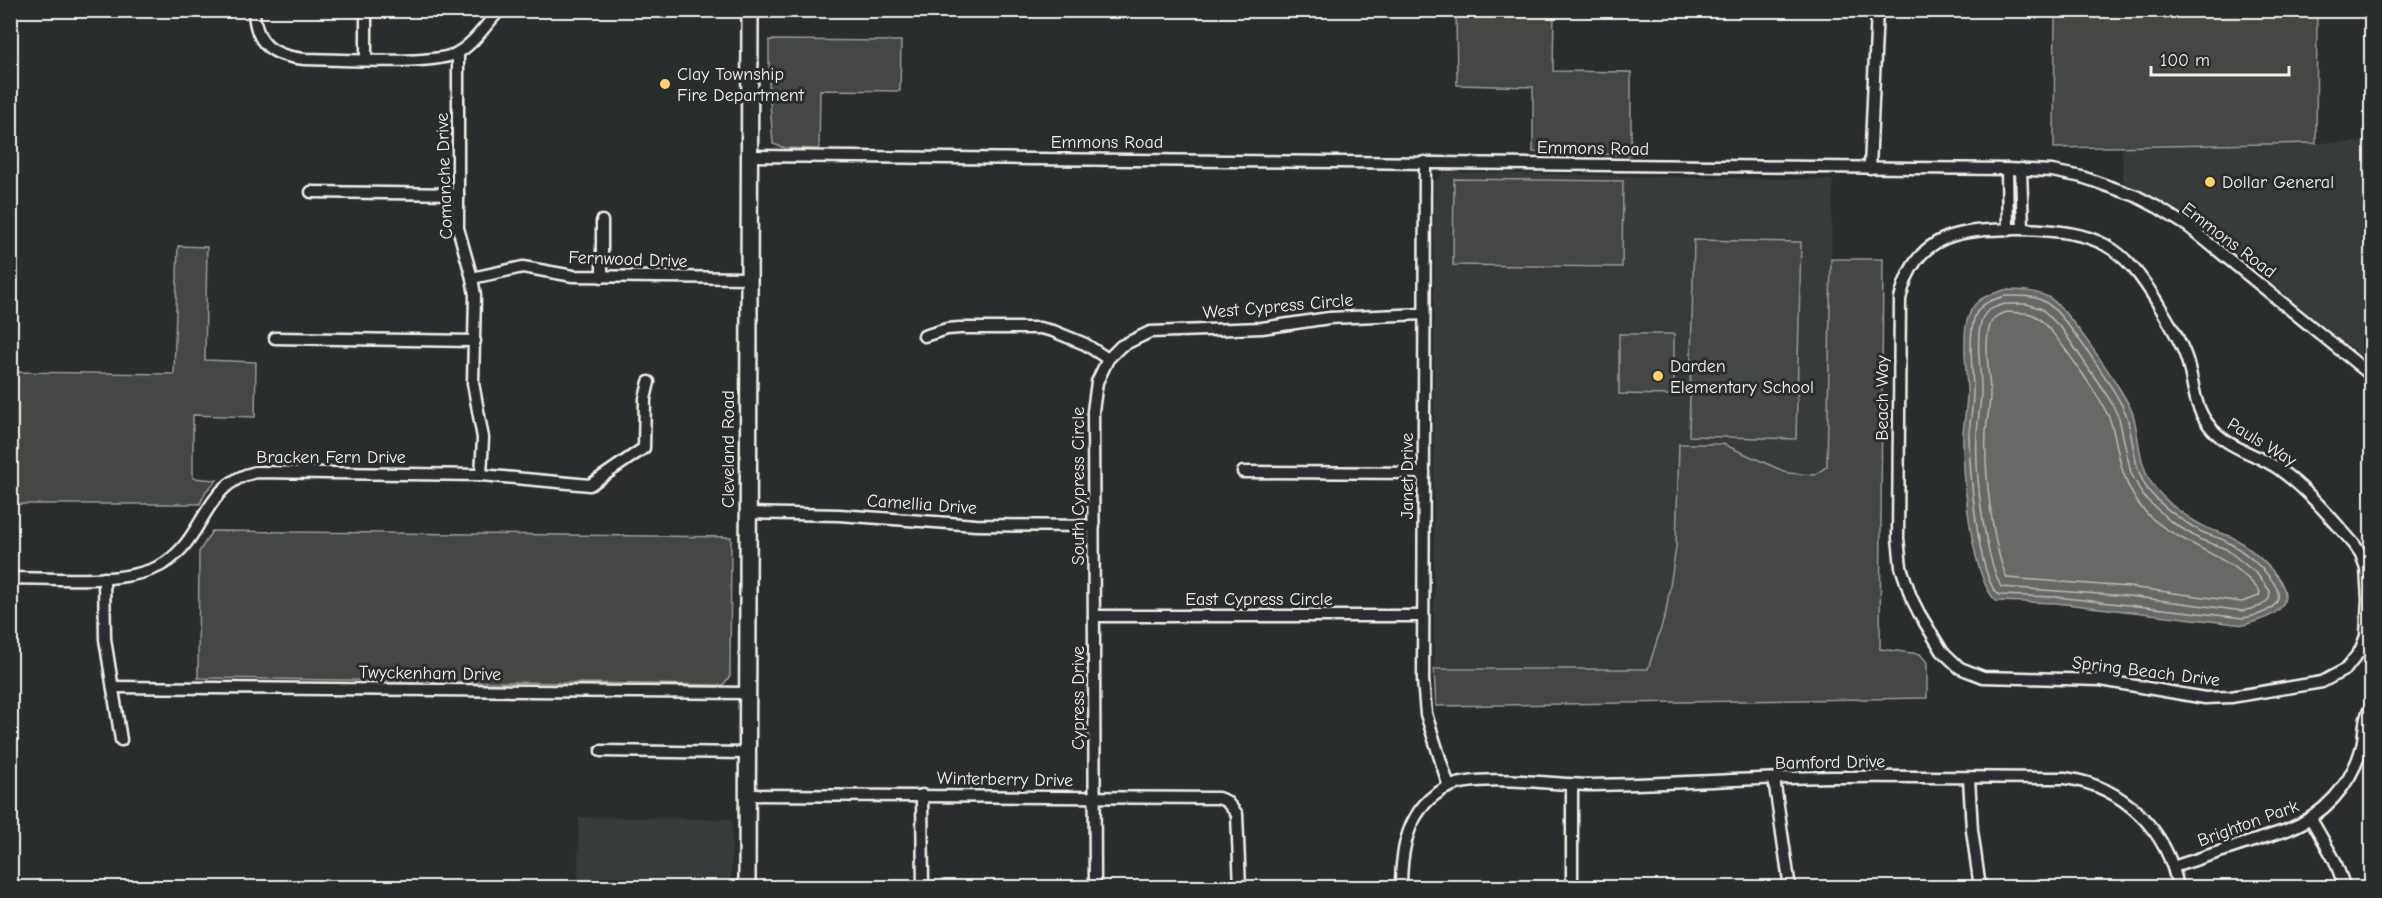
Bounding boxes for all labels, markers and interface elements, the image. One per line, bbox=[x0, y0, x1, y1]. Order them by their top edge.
scale bar bbox=[2151, 39, 2289, 77]
text: 100 m bbox=[2160, 50, 2210, 71]
place label: Clay Township Fire Department bbox=[677, 64, 805, 106]
marker: Clay Township Fire Department bbox=[658, 77, 672, 91]
street label: Comanche Drive bbox=[432, 112, 457, 240]
street label: Emmons Road bbox=[1051, 132, 1163, 153]
street label: Emmons Road bbox=[1537, 137, 1649, 160]
place label: Dollar General bbox=[2222, 172, 2334, 193]
marker: Dollar General bbox=[2203, 175, 2217, 189]
street label: Emmons Road bbox=[2177, 198, 2280, 283]
street label: Fernwood Drive bbox=[568, 247, 688, 272]
street label: West Cypress Circle bbox=[1202, 289, 1354, 324]
street label: Beach Way bbox=[1872, 354, 1893, 441]
place label: Darden Elementary School bbox=[1670, 356, 1814, 398]
marker: Darden Elementary School bbox=[1651, 369, 1665, 383]
street label: Cleveland Road bbox=[718, 390, 739, 508]
street label: South Cypress Circle bbox=[1068, 407, 1089, 565]
street label: Pauls Way bbox=[2223, 414, 2301, 472]
street label: Janet Drive bbox=[1397, 433, 1418, 519]
street label: Bracken Fern Drive bbox=[256, 447, 406, 468]
street label: Camellia Drive bbox=[866, 490, 978, 519]
street label: East Cypress Circle bbox=[1185, 589, 1333, 610]
street label: Cypress Drive bbox=[1068, 646, 1089, 750]
street label: Spring Beach Drive bbox=[2071, 652, 2221, 691]
street label: Twyckenham Drive bbox=[359, 662, 501, 685]
street label: Bamford Drive bbox=[1775, 751, 1885, 774]
street label: Winterberry Drive bbox=[937, 768, 1073, 791]
street label: Brighton Park bbox=[2195, 795, 2302, 851]

